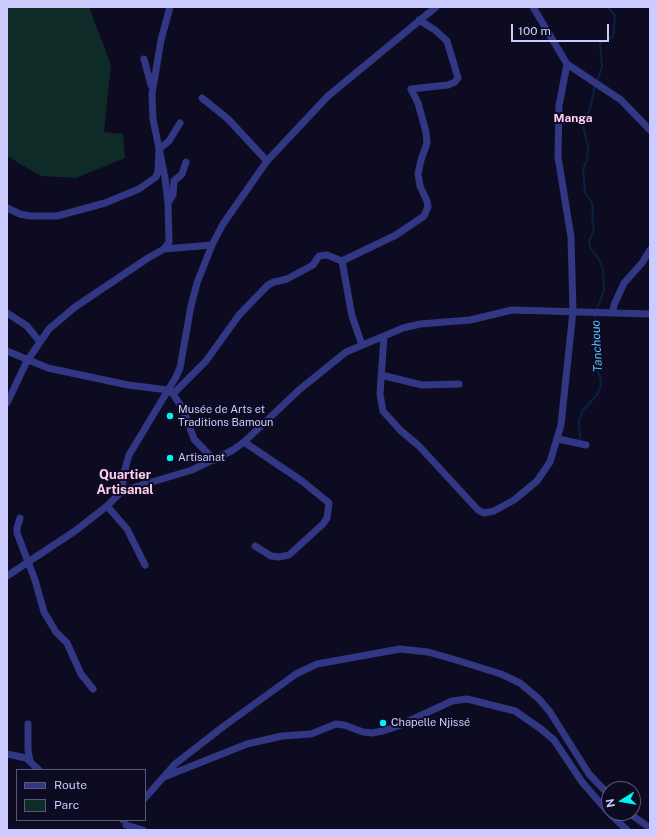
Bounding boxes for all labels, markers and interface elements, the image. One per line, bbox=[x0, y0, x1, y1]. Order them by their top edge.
scale bar bbox=[513, 16, 611, 42]
text: 100 m bbox=[518, 24, 551, 38]
district label: Manga bbox=[553, 111, 593, 125]
water label: Tanchouo bbox=[588, 320, 606, 372]
place label: Musée de Arts et Traditions Bamoun bbox=[178, 403, 273, 429]
marker: Musée de Arts et Traditions Bamoun bbox=[165, 411, 175, 421]
place label: Artisanat bbox=[178, 451, 225, 465]
marker: Artisanat bbox=[165, 453, 175, 463]
district label: Quartier Artisanal bbox=[96, 467, 154, 498]
place label: Chapelle Njissé bbox=[391, 716, 470, 730]
marker: Chapelle Njissé bbox=[378, 718, 388, 728]
legend bbox=[16, 769, 146, 821]
text: Route bbox=[54, 778, 87, 792]
north arrow bbox=[601, 781, 641, 821]
text: Parc bbox=[54, 798, 79, 812]
text: N bbox=[603, 798, 617, 808]

